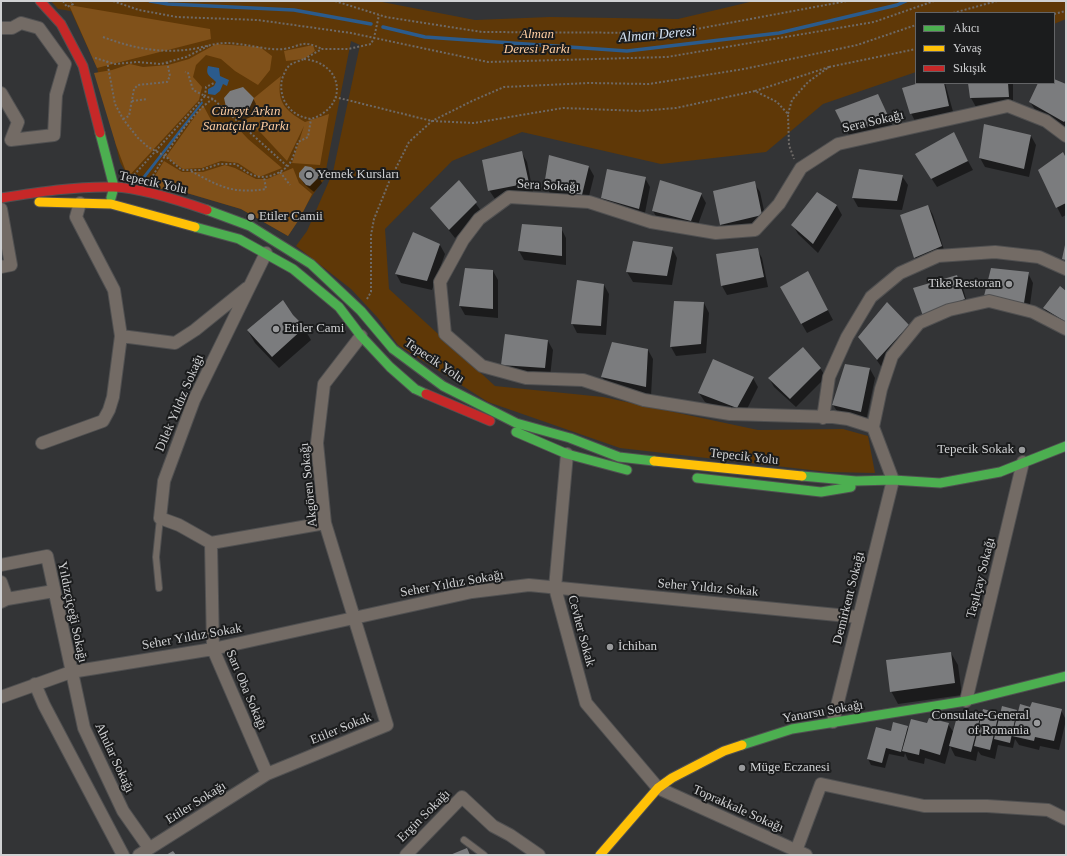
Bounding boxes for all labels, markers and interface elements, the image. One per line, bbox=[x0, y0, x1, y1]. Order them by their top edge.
legend bbox=[915, 12, 1055, 84]
text: Akıcı bbox=[953, 21, 980, 35]
water label: Alman Deresi bbox=[617, 23, 697, 47]
park label: Alman Deresi Parkı bbox=[504, 27, 570, 58]
text: Yavaş bbox=[953, 41, 982, 55]
text: Sıkışık bbox=[953, 61, 986, 75]
park label: Cüneyt Arkın Sanatçılar Parkı bbox=[204, 104, 288, 135]
street label: Sera Sokağı bbox=[840, 107, 906, 137]
place label: Yemek Kursları bbox=[317, 167, 398, 183]
street label: Tepecik Yolu bbox=[119, 168, 187, 198]
marker: Yemek Kursları bbox=[304, 170, 314, 180]
street label: Sera Sokağı bbox=[516, 177, 580, 195]
place label: Etiler Camii bbox=[259, 209, 321, 225]
marker: Etiler Camii bbox=[246, 212, 256, 222]
place label: Tike Restoran bbox=[926, 276, 1001, 292]
marker: Tike Restoran bbox=[1004, 279, 1014, 289]
place label: Etiler Cami bbox=[284, 321, 343, 337]
marker: Etiler Cami bbox=[271, 324, 281, 334]
street label: Tepecik Yolu bbox=[402, 336, 466, 386]
street label: Dilek Yıldız Sokağı bbox=[154, 355, 206, 451]
street label: Akgören Sokağı bbox=[297, 442, 321, 528]
place label: Tepecik Sokak bbox=[937, 442, 1014, 458]
marker: Tepecik Sokak bbox=[1017, 445, 1027, 455]
street label: Tepecik Yolu bbox=[710, 446, 778, 468]
street label: Taşılçay Sokağı bbox=[963, 536, 999, 620]
street label: Demirkent Sokağı bbox=[830, 549, 868, 647]
street label: Yıldızçiçeği Sokağı bbox=[54, 563, 90, 661]
street label: Seher Yıldız Sokağı bbox=[401, 568, 503, 600]
street label: Seher Yıldız Sokak bbox=[658, 576, 758, 600]
street label: Cevher Sokak bbox=[564, 593, 598, 669]
street label: Seher Yıldız Sokak bbox=[142, 621, 242, 653]
place label: İchiban bbox=[618, 639, 657, 655]
marker: İchiban bbox=[605, 642, 615, 652]
street label: Sarı Oba Sokağı bbox=[222, 648, 270, 732]
street label: Yanarsu Sokağı bbox=[781, 697, 865, 727]
place label: Consulate-General of Romania bbox=[927, 708, 1029, 739]
street label: Etiler Sokak bbox=[308, 710, 374, 748]
marker: Consulate-General of Romania bbox=[1032, 718, 1042, 728]
street label: Ahular Sokağı bbox=[91, 721, 137, 795]
place label: Müge Eczanesi bbox=[750, 760, 832, 776]
marker: Müge Eczanesi bbox=[737, 763, 747, 773]
street label: Etiler Sokağı bbox=[163, 778, 229, 828]
street label: Toprakkale Sokağı bbox=[690, 782, 786, 836]
street label: Ergin Sokağı bbox=[395, 787, 453, 845]

